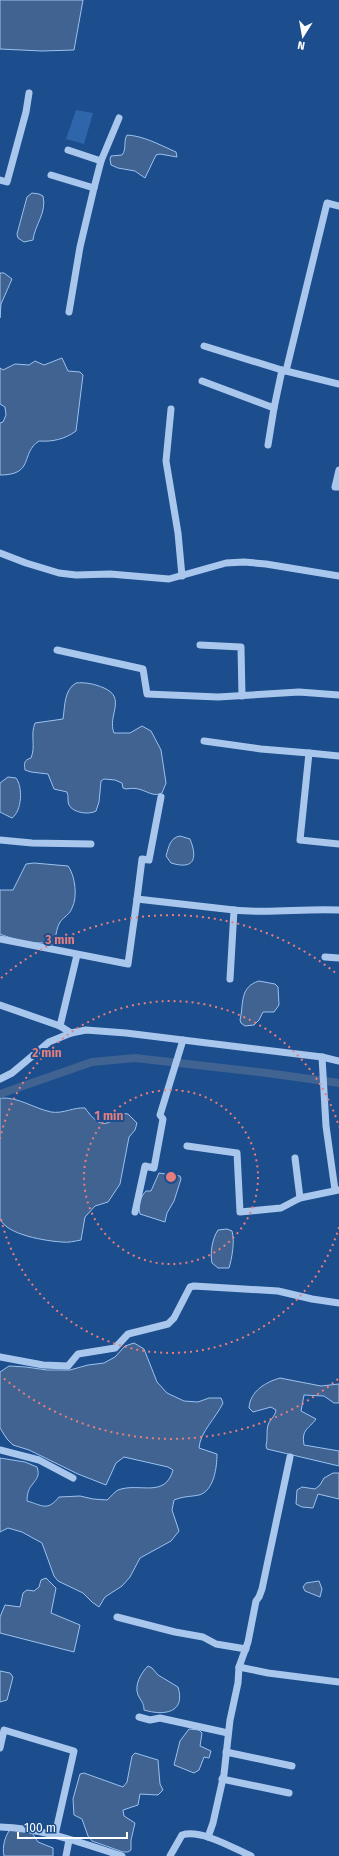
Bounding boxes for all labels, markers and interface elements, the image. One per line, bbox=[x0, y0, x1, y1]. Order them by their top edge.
north arrow bbox=[283, 16, 323, 56]
text: N bbox=[296, 38, 306, 52]
text: 3 min bbox=[44, 933, 75, 947]
text: 2 min bbox=[32, 1046, 62, 1060]
text: 1 min bbox=[95, 1109, 123, 1123]
centre of rings bbox=[164, 1170, 178, 1184]
scale bar bbox=[18, 1814, 127, 1840]
text: 100 m bbox=[24, 1821, 56, 1835]

